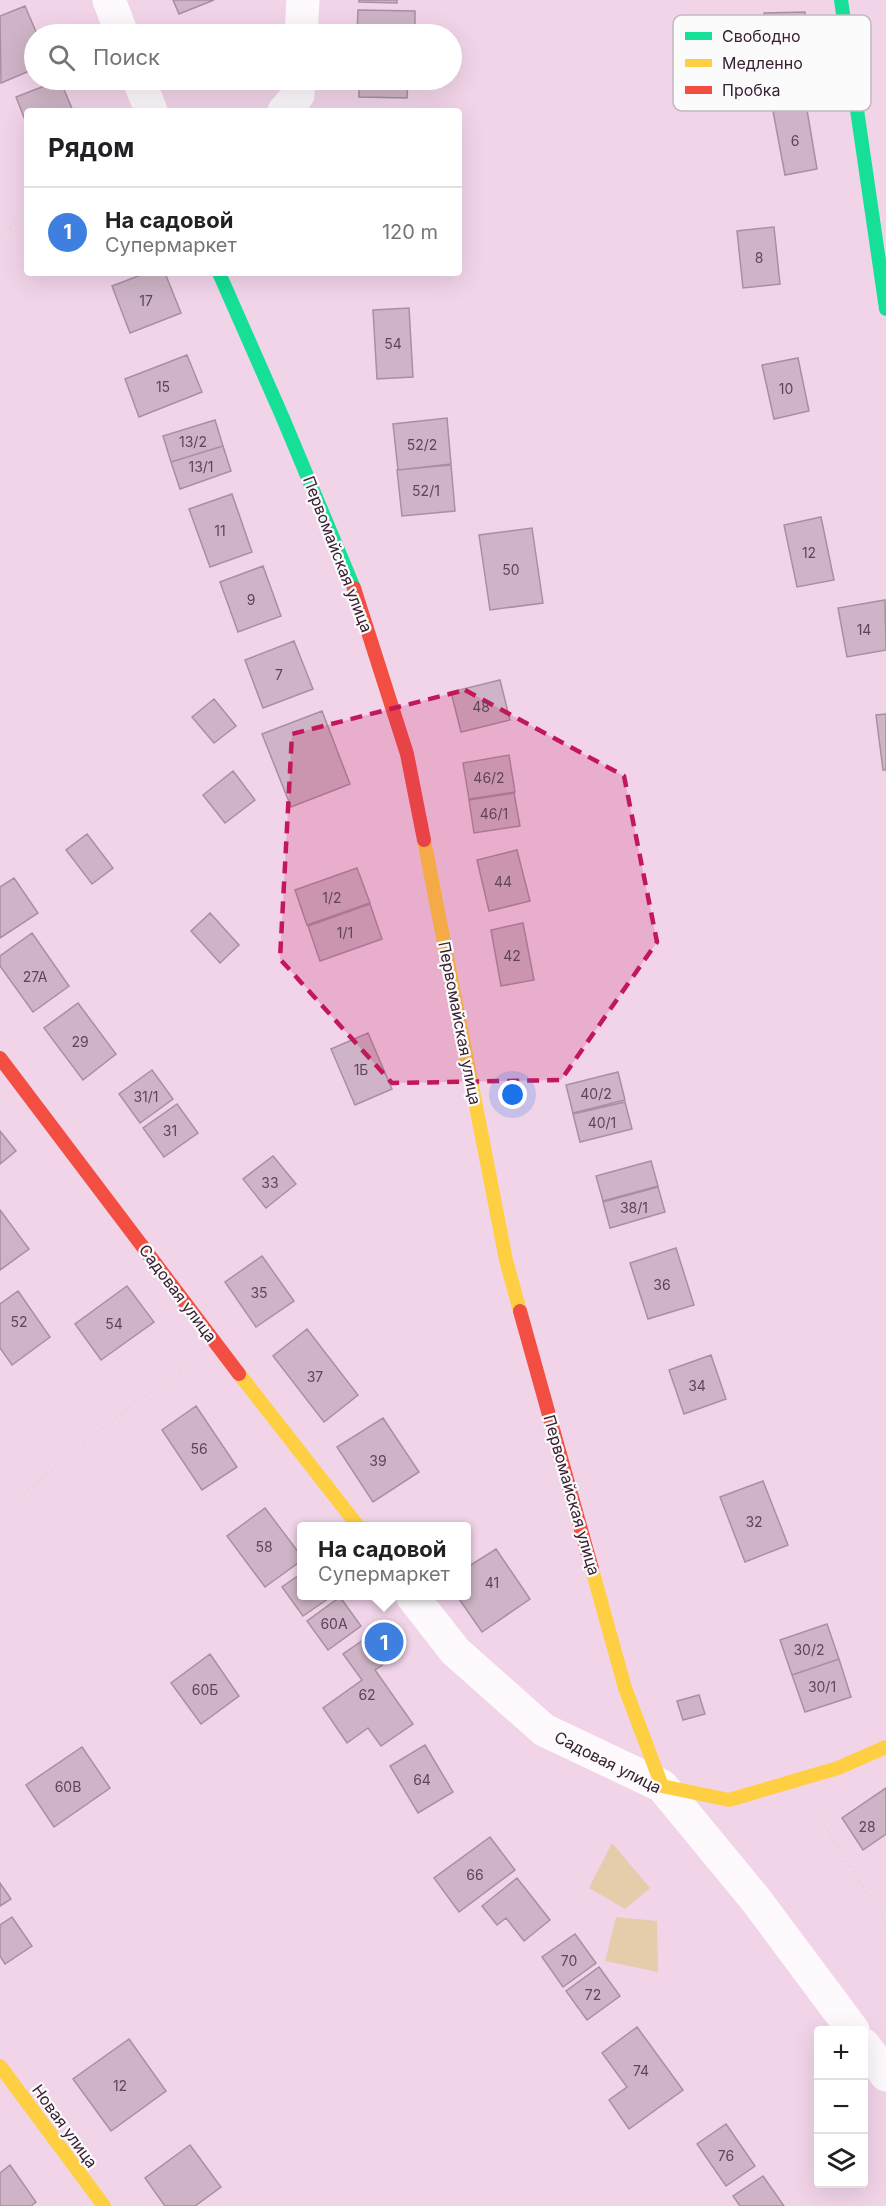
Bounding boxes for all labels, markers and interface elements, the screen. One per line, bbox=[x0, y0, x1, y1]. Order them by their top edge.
legend bbox=[673, 15, 871, 111]
search box bbox=[24, 24, 462, 90]
text: Свободно bbox=[722, 26, 801, 46]
icon: search bbox=[45, 41, 78, 74]
text: Поиск bbox=[93, 44, 160, 70]
text: Медленно bbox=[722, 53, 803, 73]
text: Пробка bbox=[722, 80, 780, 100]
text: Рядом bbox=[48, 132, 134, 163]
house number: 6 bbox=[791, 132, 799, 149]
text: На садовой bbox=[105, 207, 233, 233]
text: 1 bbox=[63, 220, 72, 244]
text: 120 m bbox=[382, 220, 438, 244]
text: Супермаркет bbox=[105, 233, 237, 257]
house number: 8 bbox=[755, 249, 763, 266]
house number: 17 bbox=[139, 292, 153, 309]
house number: 54 bbox=[384, 335, 402, 352]
house number: 15 bbox=[156, 378, 170, 395]
house number: 10 bbox=[779, 380, 793, 397]
house number: 13/2 bbox=[179, 433, 207, 450]
house number: 52/2 bbox=[407, 436, 437, 453]
house number: 13/1 bbox=[188, 458, 214, 475]
street label: Первомайская улица bbox=[299, 473, 377, 635]
house number: 52/1 bbox=[412, 482, 440, 499]
house number: 11 bbox=[214, 522, 226, 539]
house number: 12 bbox=[802, 544, 816, 561]
house number: 50 bbox=[502, 561, 520, 578]
house number: 9 bbox=[247, 591, 255, 608]
house number: 14 bbox=[857, 621, 871, 638]
house number: 7 bbox=[275, 666, 283, 683]
house number: 48 bbox=[472, 698, 490, 715]
house number: 46/2 bbox=[473, 769, 505, 786]
house number: 46/1 bbox=[480, 805, 508, 822]
house number: 44 bbox=[494, 873, 512, 890]
house number: 1/2 bbox=[322, 889, 342, 906]
house number: 1/1 bbox=[337, 924, 353, 941]
street label: Первомайская улица bbox=[434, 940, 486, 1106]
house number: 42 bbox=[503, 947, 521, 964]
house number: 27А bbox=[23, 968, 48, 985]
house number: 29 bbox=[71, 1033, 89, 1050]
house number: 1Б bbox=[354, 1061, 368, 1078]
your location bbox=[498, 1080, 527, 1109]
house number: 40/2 bbox=[580, 1085, 612, 1102]
house number: 31/1 bbox=[133, 1088, 159, 1105]
house number: 40/1 bbox=[588, 1114, 616, 1131]
house number: 31 bbox=[163, 1122, 177, 1139]
house number: 33 bbox=[261, 1174, 279, 1191]
house number: 38/1 bbox=[620, 1199, 648, 1216]
street label: Садовая улица bbox=[135, 1240, 221, 1346]
house number: 36 bbox=[653, 1276, 671, 1293]
house number: 35 bbox=[250, 1284, 268, 1301]
house number: 52 bbox=[10, 1313, 28, 1330]
house number: 54 bbox=[105, 1315, 123, 1332]
house number: 37 bbox=[307, 1368, 323, 1385]
house number: 34 bbox=[688, 1377, 706, 1394]
street label: Первомайская улица bbox=[540, 1412, 604, 1578]
house number: 56 bbox=[190, 1440, 208, 1457]
house number: 39 bbox=[369, 1452, 387, 1469]
house number: 32 bbox=[745, 1513, 763, 1530]
popup bbox=[297, 1522, 471, 1600]
text: На садовой bbox=[318, 1536, 447, 1562]
house number: 58 bbox=[255, 1538, 273, 1555]
text: Супермаркет bbox=[318, 1562, 450, 1586]
house number: 41 bbox=[485, 1574, 499, 1591]
house number: 60А bbox=[320, 1615, 348, 1632]
pin: 1 bbox=[364, 1620, 404, 1664]
house number: 30/2 bbox=[793, 1641, 825, 1658]
house number: 30/1 bbox=[808, 1678, 836, 1695]
house number: 60Б bbox=[192, 1681, 218, 1698]
house number: 62 bbox=[358, 1686, 376, 1703]
street label: Садовая улица bbox=[551, 1726, 665, 1798]
house number: 64 bbox=[413, 1771, 431, 1788]
house number: 60В bbox=[55, 1778, 81, 1795]
house number: 28 bbox=[858, 1818, 876, 1835]
house number: 66 bbox=[466, 1866, 484, 1883]
house number: 70 bbox=[561, 1952, 577, 1969]
house number: 72 bbox=[585, 1986, 601, 2003]
map controls bbox=[814, 2026, 868, 2188]
button: + bbox=[814, 2026, 868, 2080]
house number: 74 bbox=[633, 2062, 649, 2079]
house number: 12 bbox=[113, 2077, 127, 2094]
street label: Новая улица bbox=[28, 2080, 102, 2172]
button: − bbox=[814, 2080, 868, 2134]
button: layers bbox=[814, 2134, 868, 2188]
house number: 76 bbox=[718, 2147, 734, 2164]

